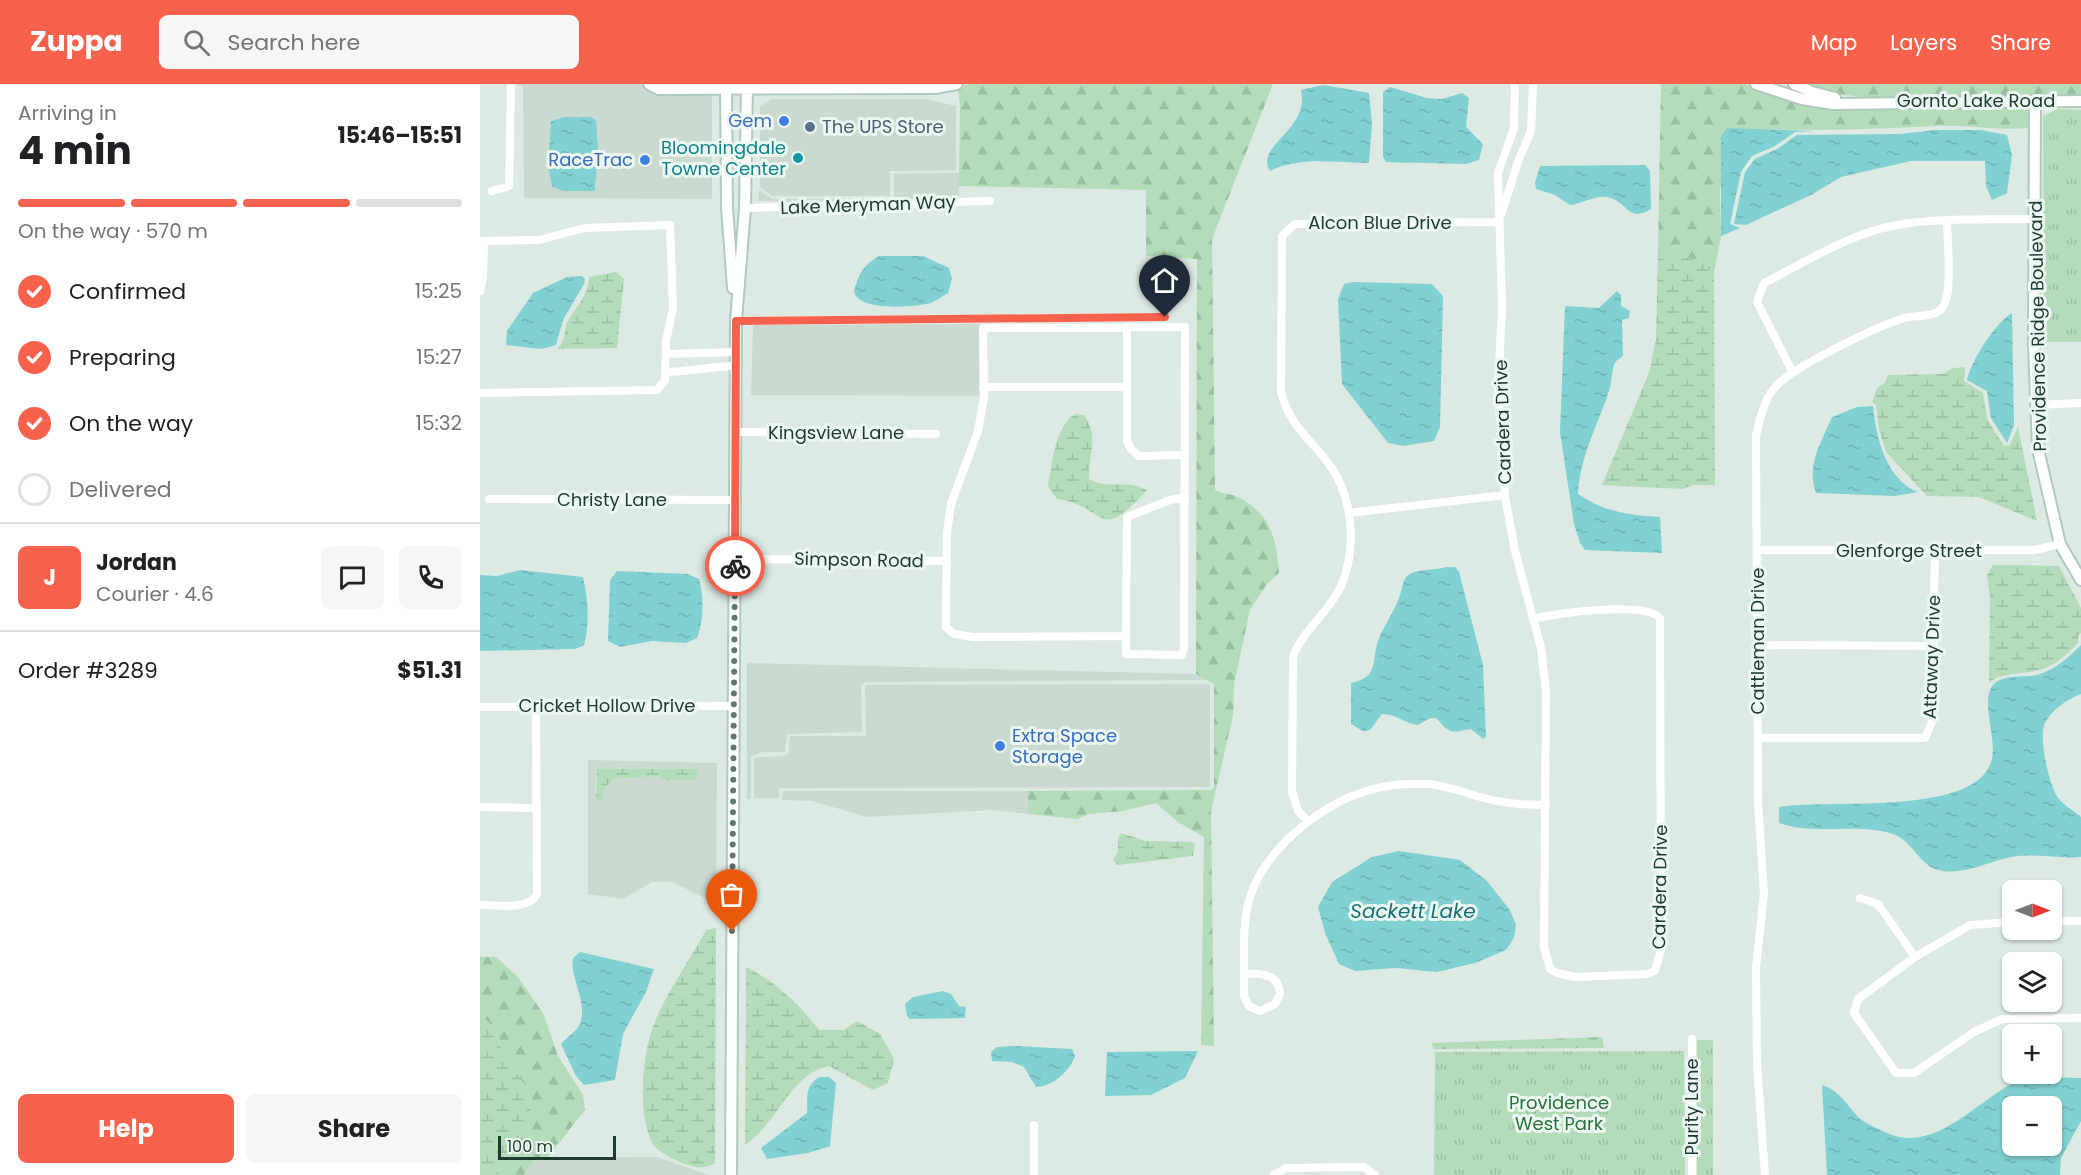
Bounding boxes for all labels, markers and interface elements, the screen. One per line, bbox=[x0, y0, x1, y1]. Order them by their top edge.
search box bbox=[159, 15, 579, 69]
text: Zuppa bbox=[30, 22, 123, 61]
icon: search bbox=[180, 26, 213, 59]
text: Search here bbox=[228, 27, 360, 58]
text: Map bbox=[1811, 28, 1857, 57]
text: Layers bbox=[1890, 28, 1957, 57]
text: Share bbox=[1990, 28, 2051, 57]
street label: Gornto Lake Road bbox=[1897, 88, 2055, 113]
text: Arriving in bbox=[18, 99, 117, 127]
place label: Gem bbox=[728, 108, 772, 133]
marker: Gem bbox=[777, 114, 791, 128]
place label: The UPS Store bbox=[822, 114, 944, 139]
text: 15:46–15:51 bbox=[338, 120, 462, 151]
marker: The UPS Store bbox=[803, 120, 817, 134]
text: 4 min bbox=[18, 123, 132, 178]
place label: Bloomingdale Towne Center bbox=[661, 135, 786, 181]
place label: RaceTrac bbox=[548, 147, 633, 172]
marker: Bloomingdale Towne Center bbox=[791, 151, 805, 165]
marker: RaceTrac bbox=[638, 153, 652, 167]
street label: Lake Meryman Way bbox=[780, 189, 956, 220]
street label: Providence Ridge Boulevard bbox=[2023, 200, 2052, 452]
street label: Alcon Blue Drive bbox=[1308, 210, 1452, 235]
text: On the way · 570 m bbox=[18, 217, 208, 245]
pin bbox=[1139, 255, 1190, 317]
icon: home bbox=[1148, 264, 1181, 297]
icon: check bbox=[18, 275, 51, 308]
text: Confirmed bbox=[69, 276, 186, 307]
text: 15:25 bbox=[415, 277, 462, 305]
icon: check bbox=[18, 341, 51, 374]
text: Preparing bbox=[69, 342, 176, 373]
text: 15:27 bbox=[416, 343, 462, 371]
street label: Cardera Drive bbox=[1488, 359, 1517, 485]
icon: check bbox=[18, 407, 51, 440]
text: On the way bbox=[69, 408, 193, 439]
text: 15:32 bbox=[416, 409, 462, 437]
street label: Kingsview Lane bbox=[768, 420, 904, 445]
text: Delivered bbox=[69, 474, 172, 505]
street label: Christy Lane bbox=[557, 487, 667, 512]
courier bbox=[705, 536, 765, 596]
street label: Glenforge Street bbox=[1836, 538, 1982, 563]
button: chat bbox=[321, 546, 384, 609]
button: phone bbox=[399, 546, 462, 609]
street label: Simpson Road bbox=[794, 546, 924, 573]
text: Jordan bbox=[96, 547, 177, 578]
icon: bike bbox=[719, 550, 752, 583]
text: J bbox=[43, 562, 56, 593]
street label: Cattleman Drive bbox=[1745, 568, 1770, 714]
text: Courier · 4.6 bbox=[96, 580, 214, 608]
street label: Attaway Drive bbox=[1917, 594, 1946, 720]
text: Order #3289 bbox=[18, 655, 158, 686]
text: $51.31 bbox=[397, 655, 462, 686]
street label: Cricket Hollow Drive bbox=[519, 693, 695, 718]
place label: Extra Space Storage bbox=[1012, 723, 1117, 769]
marker: Extra Space Storage bbox=[993, 739, 1007, 753]
street label: Cardera Drive bbox=[1646, 824, 1673, 950]
pin bbox=[706, 869, 757, 931]
icon: bag bbox=[715, 878, 748, 911]
north arrow bbox=[2002, 880, 2062, 940]
map controls bbox=[2002, 880, 2062, 1156]
water label: Sackett Lake bbox=[1350, 897, 1476, 925]
button: layers bbox=[2002, 952, 2062, 1012]
button: + bbox=[2002, 1024, 2062, 1084]
street label: Purity Lane bbox=[1679, 1058, 1704, 1156]
park label: Providence West Park bbox=[1509, 1090, 1609, 1136]
button: Help bbox=[18, 1094, 234, 1163]
button: Share bbox=[246, 1094, 462, 1163]
button: − bbox=[2002, 1096, 2062, 1156]
scale bar bbox=[498, 1133, 616, 1160]
text: 100 m bbox=[507, 1135, 553, 1158]

